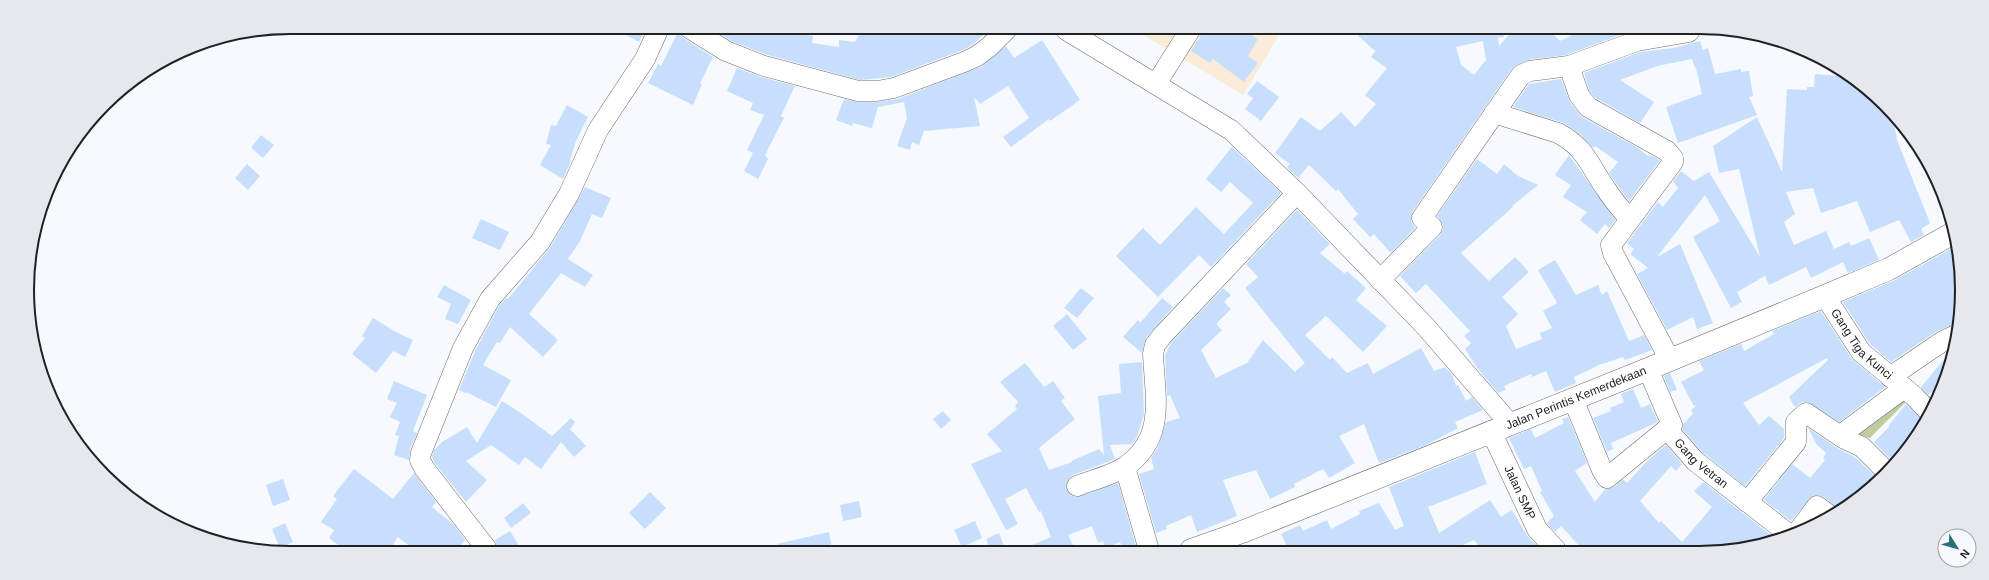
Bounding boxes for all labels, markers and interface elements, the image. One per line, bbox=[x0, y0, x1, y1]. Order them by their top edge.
street label: Gang Tiga Kunci bbox=[1828, 306, 1895, 382]
street label: Jalan Perintis Kemerdekaan bbox=[1504, 363, 1648, 432]
street label: Gang Vetran bbox=[1672, 436, 1731, 491]
street label: Jalan SMP bbox=[1501, 463, 1539, 522]
north arrow bbox=[1937, 528, 1977, 568]
text: N bbox=[1958, 547, 1972, 561]

